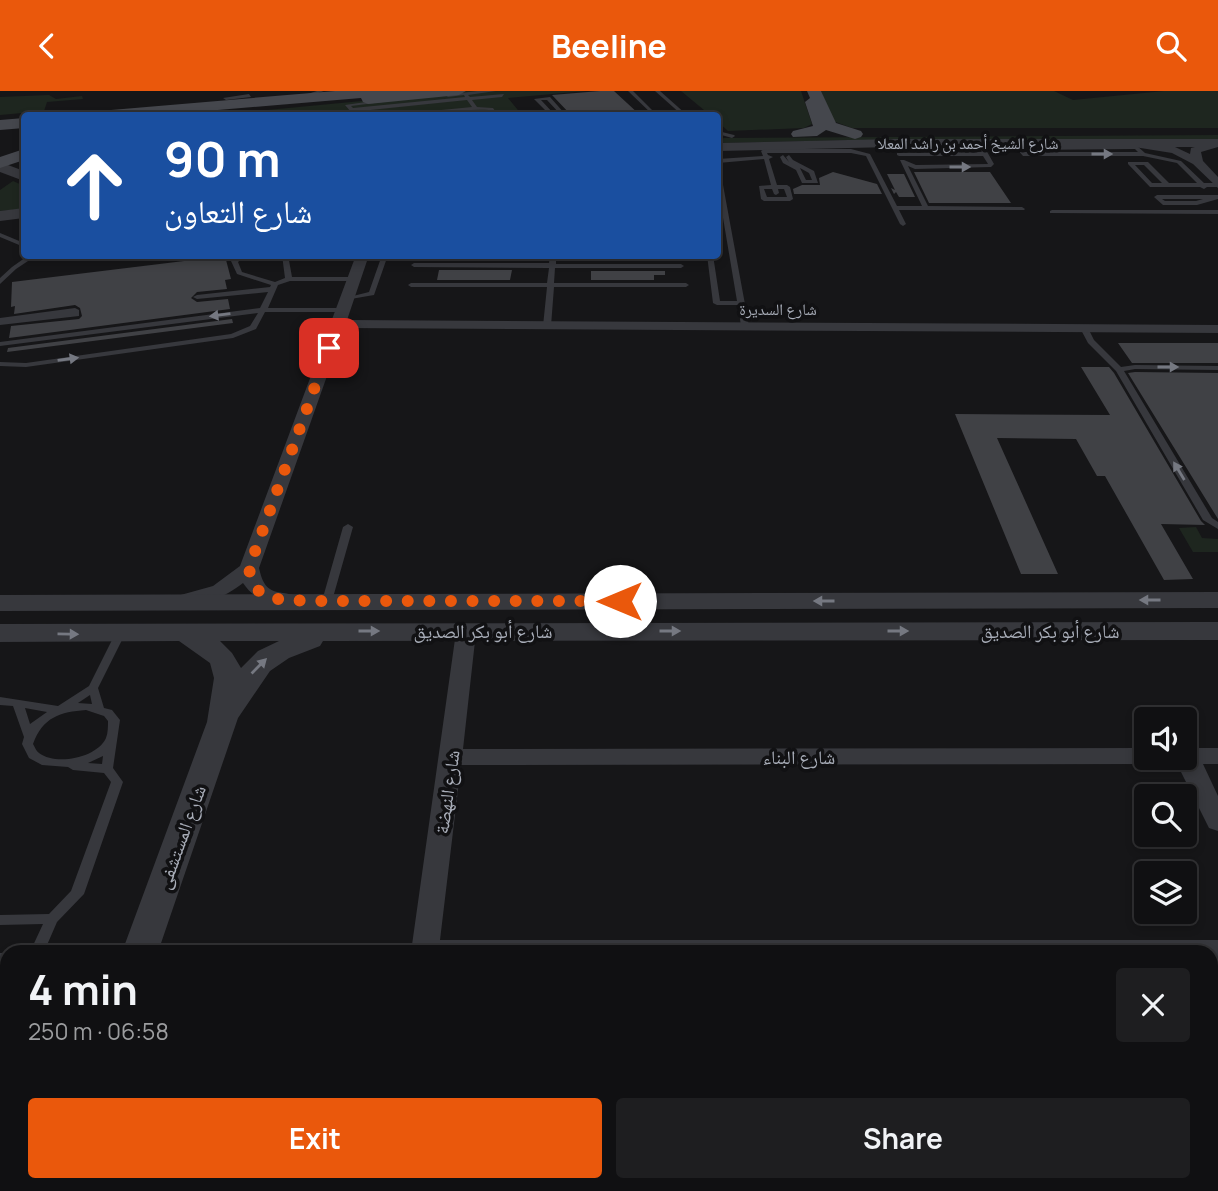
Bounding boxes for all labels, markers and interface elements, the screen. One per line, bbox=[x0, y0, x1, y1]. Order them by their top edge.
text: Beeline bbox=[551, 24, 667, 68]
icon: back bbox=[28, 27, 66, 65]
icon: search bbox=[1152, 27, 1190, 65]
text: 90 m bbox=[164, 125, 281, 192]
street label: شارع الشيخ أحمد بن راشد المعلا bbox=[878, 132, 1058, 154]
icon: ahead bbox=[49, 140, 140, 231]
one-way arrow bbox=[1091, 148, 1113, 160]
one-way arrow bbox=[949, 162, 971, 173]
text: شارع التعاون bbox=[164, 189, 312, 233]
street label: شارع السديرة bbox=[739, 298, 817, 320]
one-way arrow bbox=[209, 310, 231, 321]
pin bbox=[299, 318, 359, 378]
icon: arrive bbox=[310, 329, 348, 367]
one-way arrow bbox=[57, 353, 79, 364]
one-way arrow bbox=[1157, 361, 1179, 373]
one-way arrow bbox=[1173, 461, 1185, 480]
position arrow bbox=[583, 564, 657, 638]
one-way arrow bbox=[1139, 594, 1161, 606]
one-way arrow bbox=[813, 595, 835, 607]
street label: شارع أبو بكر الصديق bbox=[414, 618, 552, 644]
street label: شارع أبو بكر الصديق bbox=[981, 618, 1119, 644]
one-way arrow bbox=[358, 625, 380, 637]
one-way arrow bbox=[659, 625, 681, 637]
one-way arrow bbox=[887, 625, 909, 637]
one-way arrow bbox=[57, 628, 79, 640]
one-way arrow bbox=[250, 657, 267, 674]
map controls bbox=[1134, 707, 1197, 924]
button: sound bbox=[1134, 707, 1197, 770]
street label: شارع البناء bbox=[763, 744, 835, 770]
street label: شارع النهضة bbox=[428, 748, 466, 836]
street label: شارع المستشفى bbox=[150, 781, 212, 893]
button: search bbox=[1134, 784, 1197, 847]
button: layers bbox=[1134, 861, 1197, 924]
text: 4 min bbox=[28, 960, 138, 1018]
button: close bbox=[1116, 968, 1190, 1042]
text: 250 m · 06:58 bbox=[28, 1015, 169, 1047]
button: Exit bbox=[28, 1098, 602, 1178]
button: Share bbox=[616, 1098, 1190, 1178]

